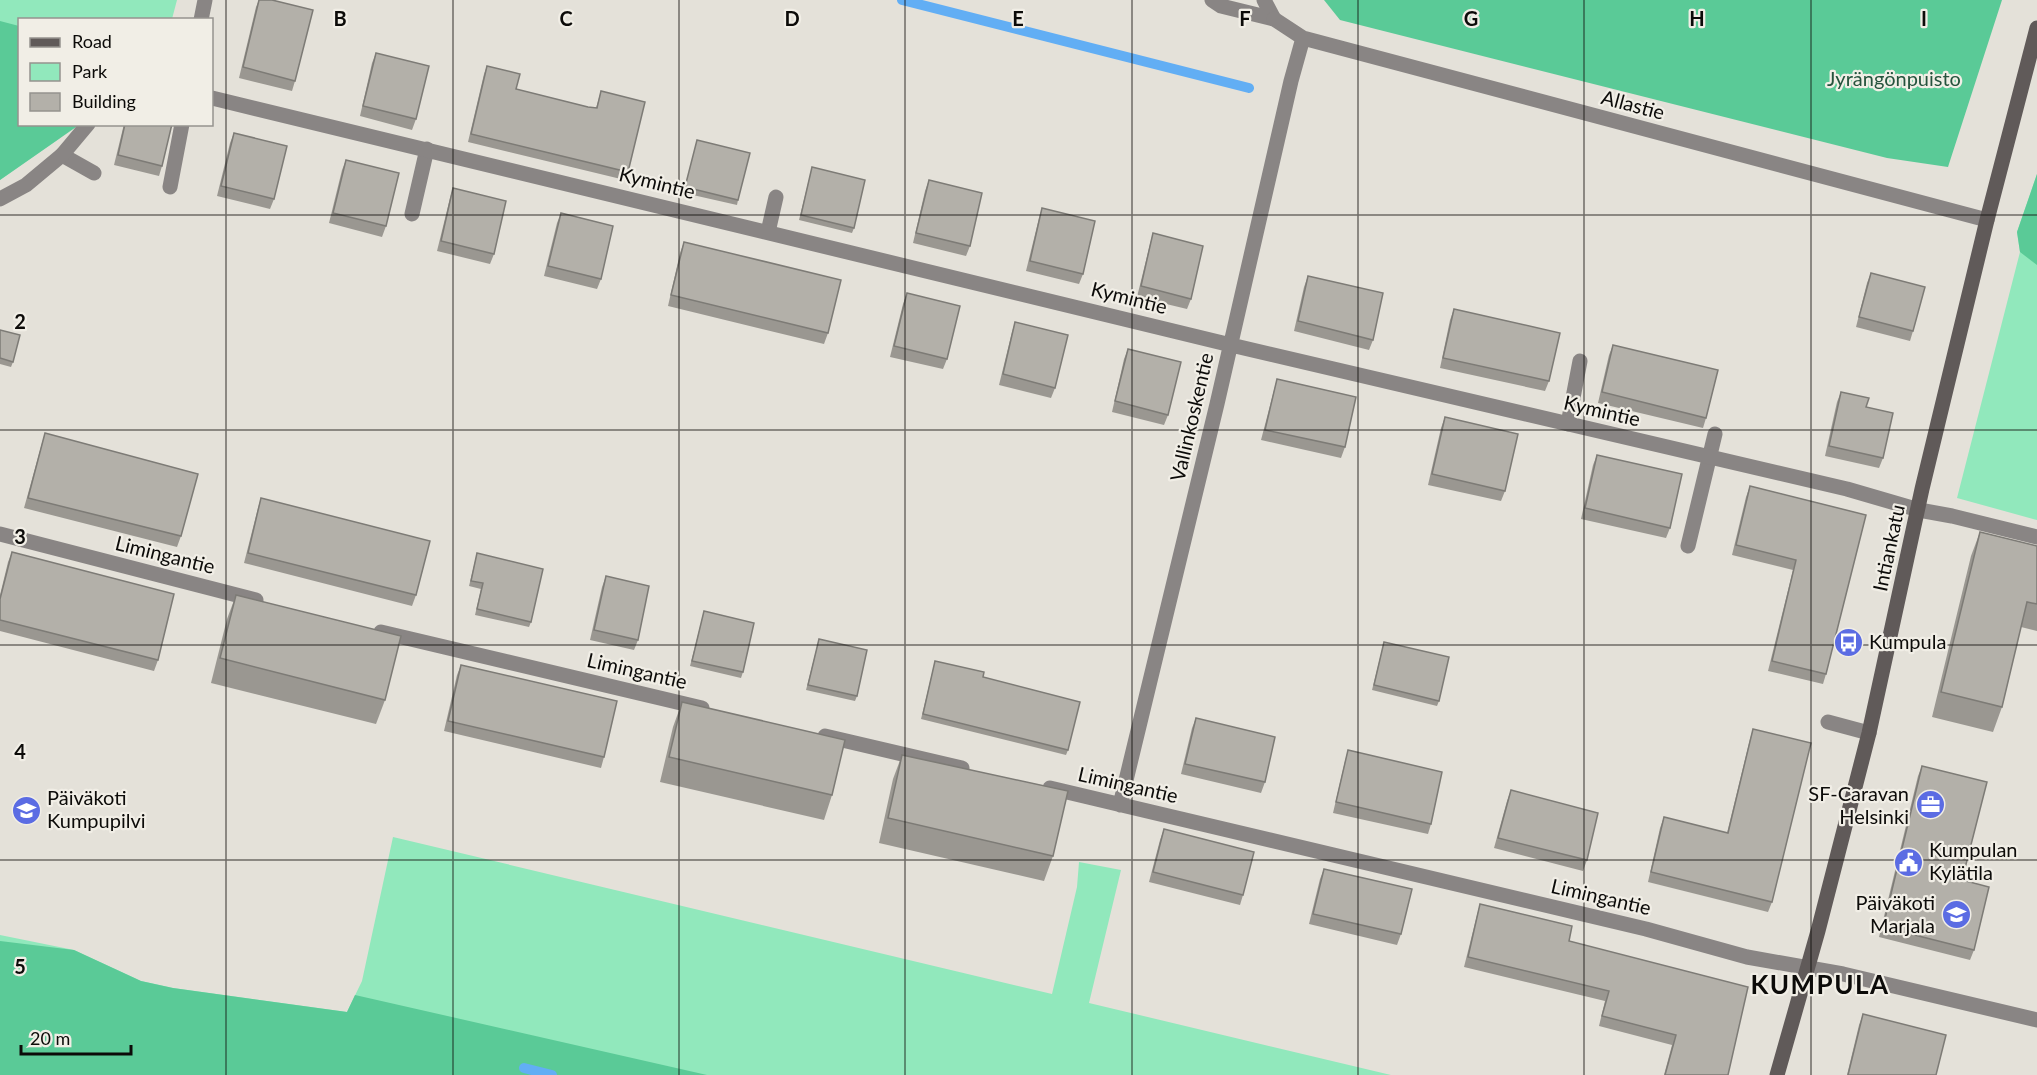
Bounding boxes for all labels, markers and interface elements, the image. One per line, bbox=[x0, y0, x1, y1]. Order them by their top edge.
text: B bbox=[333, 6, 347, 30]
text: C bbox=[559, 6, 573, 30]
text: D bbox=[784, 6, 800, 30]
text: E bbox=[1012, 6, 1024, 30]
text: F bbox=[1239, 6, 1251, 30]
text: G bbox=[1464, 6, 1478, 30]
text: H bbox=[1689, 6, 1705, 30]
text: I bbox=[1921, 6, 1927, 30]
legend bbox=[18, 18, 213, 126]
text: Road bbox=[72, 30, 112, 52]
text: Park bbox=[72, 60, 108, 82]
park label: Jyrängönpuisto bbox=[1827, 66, 1961, 90]
street label: Allastie bbox=[1599, 84, 1667, 124]
text: Building bbox=[72, 90, 136, 112]
street label: Kymintie bbox=[617, 161, 698, 203]
street label: Kymintie bbox=[1089, 276, 1170, 318]
text: 2 bbox=[14, 309, 26, 333]
street label: Vallinkoskentie bbox=[1165, 350, 1217, 483]
street label: Kymintie bbox=[1562, 390, 1643, 430]
street label: Intiankatu bbox=[1867, 502, 1909, 593]
text: 3 bbox=[14, 524, 26, 548]
street label: Limingantie bbox=[113, 530, 218, 578]
bus stop icon: Kumpula bbox=[1832, 626, 1864, 658]
place label: Kumpula bbox=[1869, 629, 1946, 653]
street label: Limingantie bbox=[585, 647, 689, 693]
text: 4 bbox=[14, 739, 26, 763]
street label: Limingantie bbox=[1076, 761, 1180, 807]
place label: SF-Caravan Helsinki bbox=[1808, 781, 1909, 828]
place label: Päiväkoti Kumpupilvi bbox=[47, 785, 146, 832]
office icon: SF-Caravan Helsinki bbox=[1914, 789, 1946, 821]
school or university icon: Päiväkoti Kumpupilvi bbox=[10, 794, 42, 826]
place label: Kumpulan Kylätila bbox=[1929, 837, 2018, 884]
public building icon: Kumpulan Kylätila bbox=[1892, 846, 1924, 878]
street label: Limingantie bbox=[1549, 873, 1653, 919]
place label: Päiväkoti Marjala bbox=[1855, 890, 1935, 937]
school or university icon: Päiväkoti Marjala bbox=[1940, 898, 1972, 930]
text: 5 bbox=[14, 954, 26, 978]
district label: KUMPULA bbox=[1750, 968, 1890, 1000]
scale bar bbox=[21, 1018, 130, 1056]
text: 20 m bbox=[30, 1027, 70, 1049]

